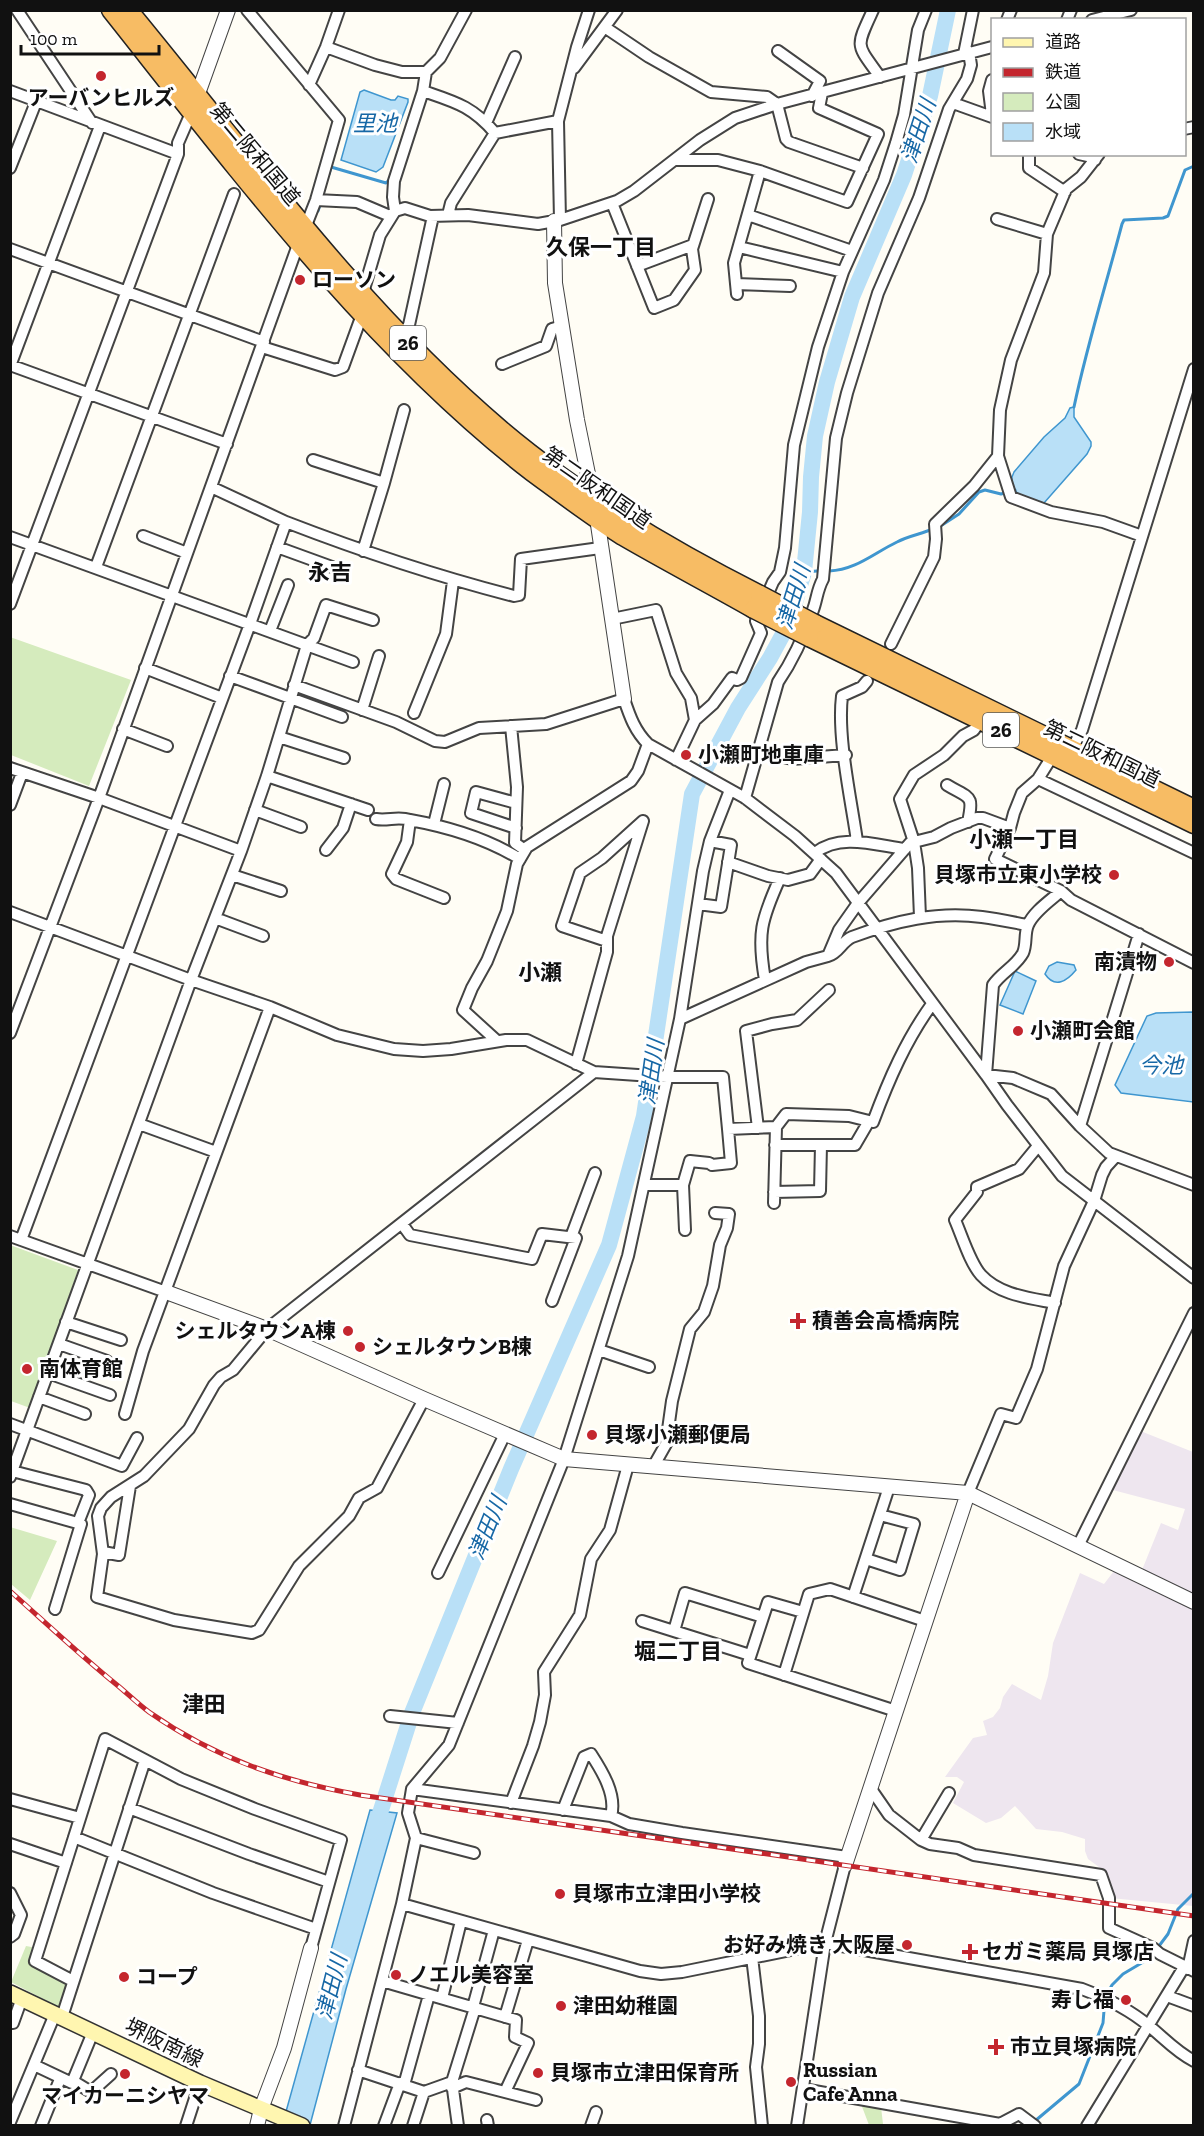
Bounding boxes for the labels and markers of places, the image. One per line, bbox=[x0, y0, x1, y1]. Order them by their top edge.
marker: アーバンヒルズ bbox=[94, 69, 108, 83]
place label: アーバンヒルズ bbox=[28, 85, 174, 110]
place label: ローソン bbox=[312, 267, 396, 292]
marker: ローソン bbox=[293, 273, 307, 287]
place label: 小瀬町地車庫 bbox=[698, 742, 824, 767]
marker: 小瀬町地車庫 bbox=[679, 748, 693, 762]
place label: 貝塚市立東小学校 bbox=[934, 862, 1102, 887]
marker: 貝塚市立東小学校 bbox=[1107, 868, 1121, 882]
place label: 南漬物 bbox=[1094, 949, 1157, 974]
marker: 南漬物 bbox=[1162, 955, 1176, 969]
place label: 小瀬町会館 bbox=[1030, 1018, 1135, 1043]
marker: 小瀬町会館 bbox=[1011, 1024, 1025, 1038]
place label: 積善会高橋病院 bbox=[812, 1308, 959, 1333]
marker: 積善会高橋病院 bbox=[789, 1312, 807, 1330]
place label: シェルタウンA棟 bbox=[175, 1318, 336, 1343]
marker: シェルタウンA棟 bbox=[341, 1324, 355, 1338]
place label: シェルタウンB棟 bbox=[372, 1334, 532, 1359]
marker: シェルタウンB棟 bbox=[353, 1340, 367, 1354]
place label: 南体育館 bbox=[39, 1356, 123, 1381]
marker: 南体育館 bbox=[20, 1362, 34, 1376]
place label: 貝塚小瀬郵便局 bbox=[604, 1422, 751, 1447]
marker: 貝塚小瀬郵便局 bbox=[585, 1428, 599, 1442]
place label: 貝塚市立津田小学校 bbox=[572, 1881, 761, 1906]
marker: 貝塚市立津田小学校 bbox=[553, 1887, 567, 1901]
place label: お好み焼き 大阪屋 bbox=[723, 1932, 895, 1957]
marker: お好み焼き 大阪屋 bbox=[900, 1938, 914, 1952]
place label: セガミ薬局 貝塚店 bbox=[982, 1939, 1154, 1964]
marker: セガミ薬局 貝塚店 bbox=[963, 1945, 977, 1959]
place label: ノエル美容室 bbox=[408, 1962, 534, 1987]
place label: コープ bbox=[136, 1964, 198, 1989]
marker: ノエル美容室 bbox=[389, 1968, 403, 1982]
marker: コープ bbox=[117, 1970, 131, 1984]
place label: 寿し福 bbox=[1051, 1987, 1114, 2012]
place label: 津田幼稚園 bbox=[573, 1993, 678, 2018]
marker: 寿し福 bbox=[1119, 1993, 1133, 2007]
marker: 津田幼稚園 bbox=[554, 1999, 568, 2013]
place label: 市立貝塚病院 bbox=[1010, 2034, 1136, 2059]
marker: 市立貝塚病院 bbox=[987, 2038, 1005, 2056]
place label: Russian Cafe Anna bbox=[803, 2057, 898, 2106]
place label: 貝塚市立津田保育所 bbox=[550, 2060, 739, 2085]
marker: 貝塚市立津田保育所 bbox=[531, 2066, 545, 2080]
marker: マイカーニシヤマ bbox=[118, 2067, 132, 2081]
marker: Russian Cafe Anna bbox=[784, 2075, 798, 2089]
place label: マイカーニシヤマ bbox=[41, 2083, 209, 2108]

